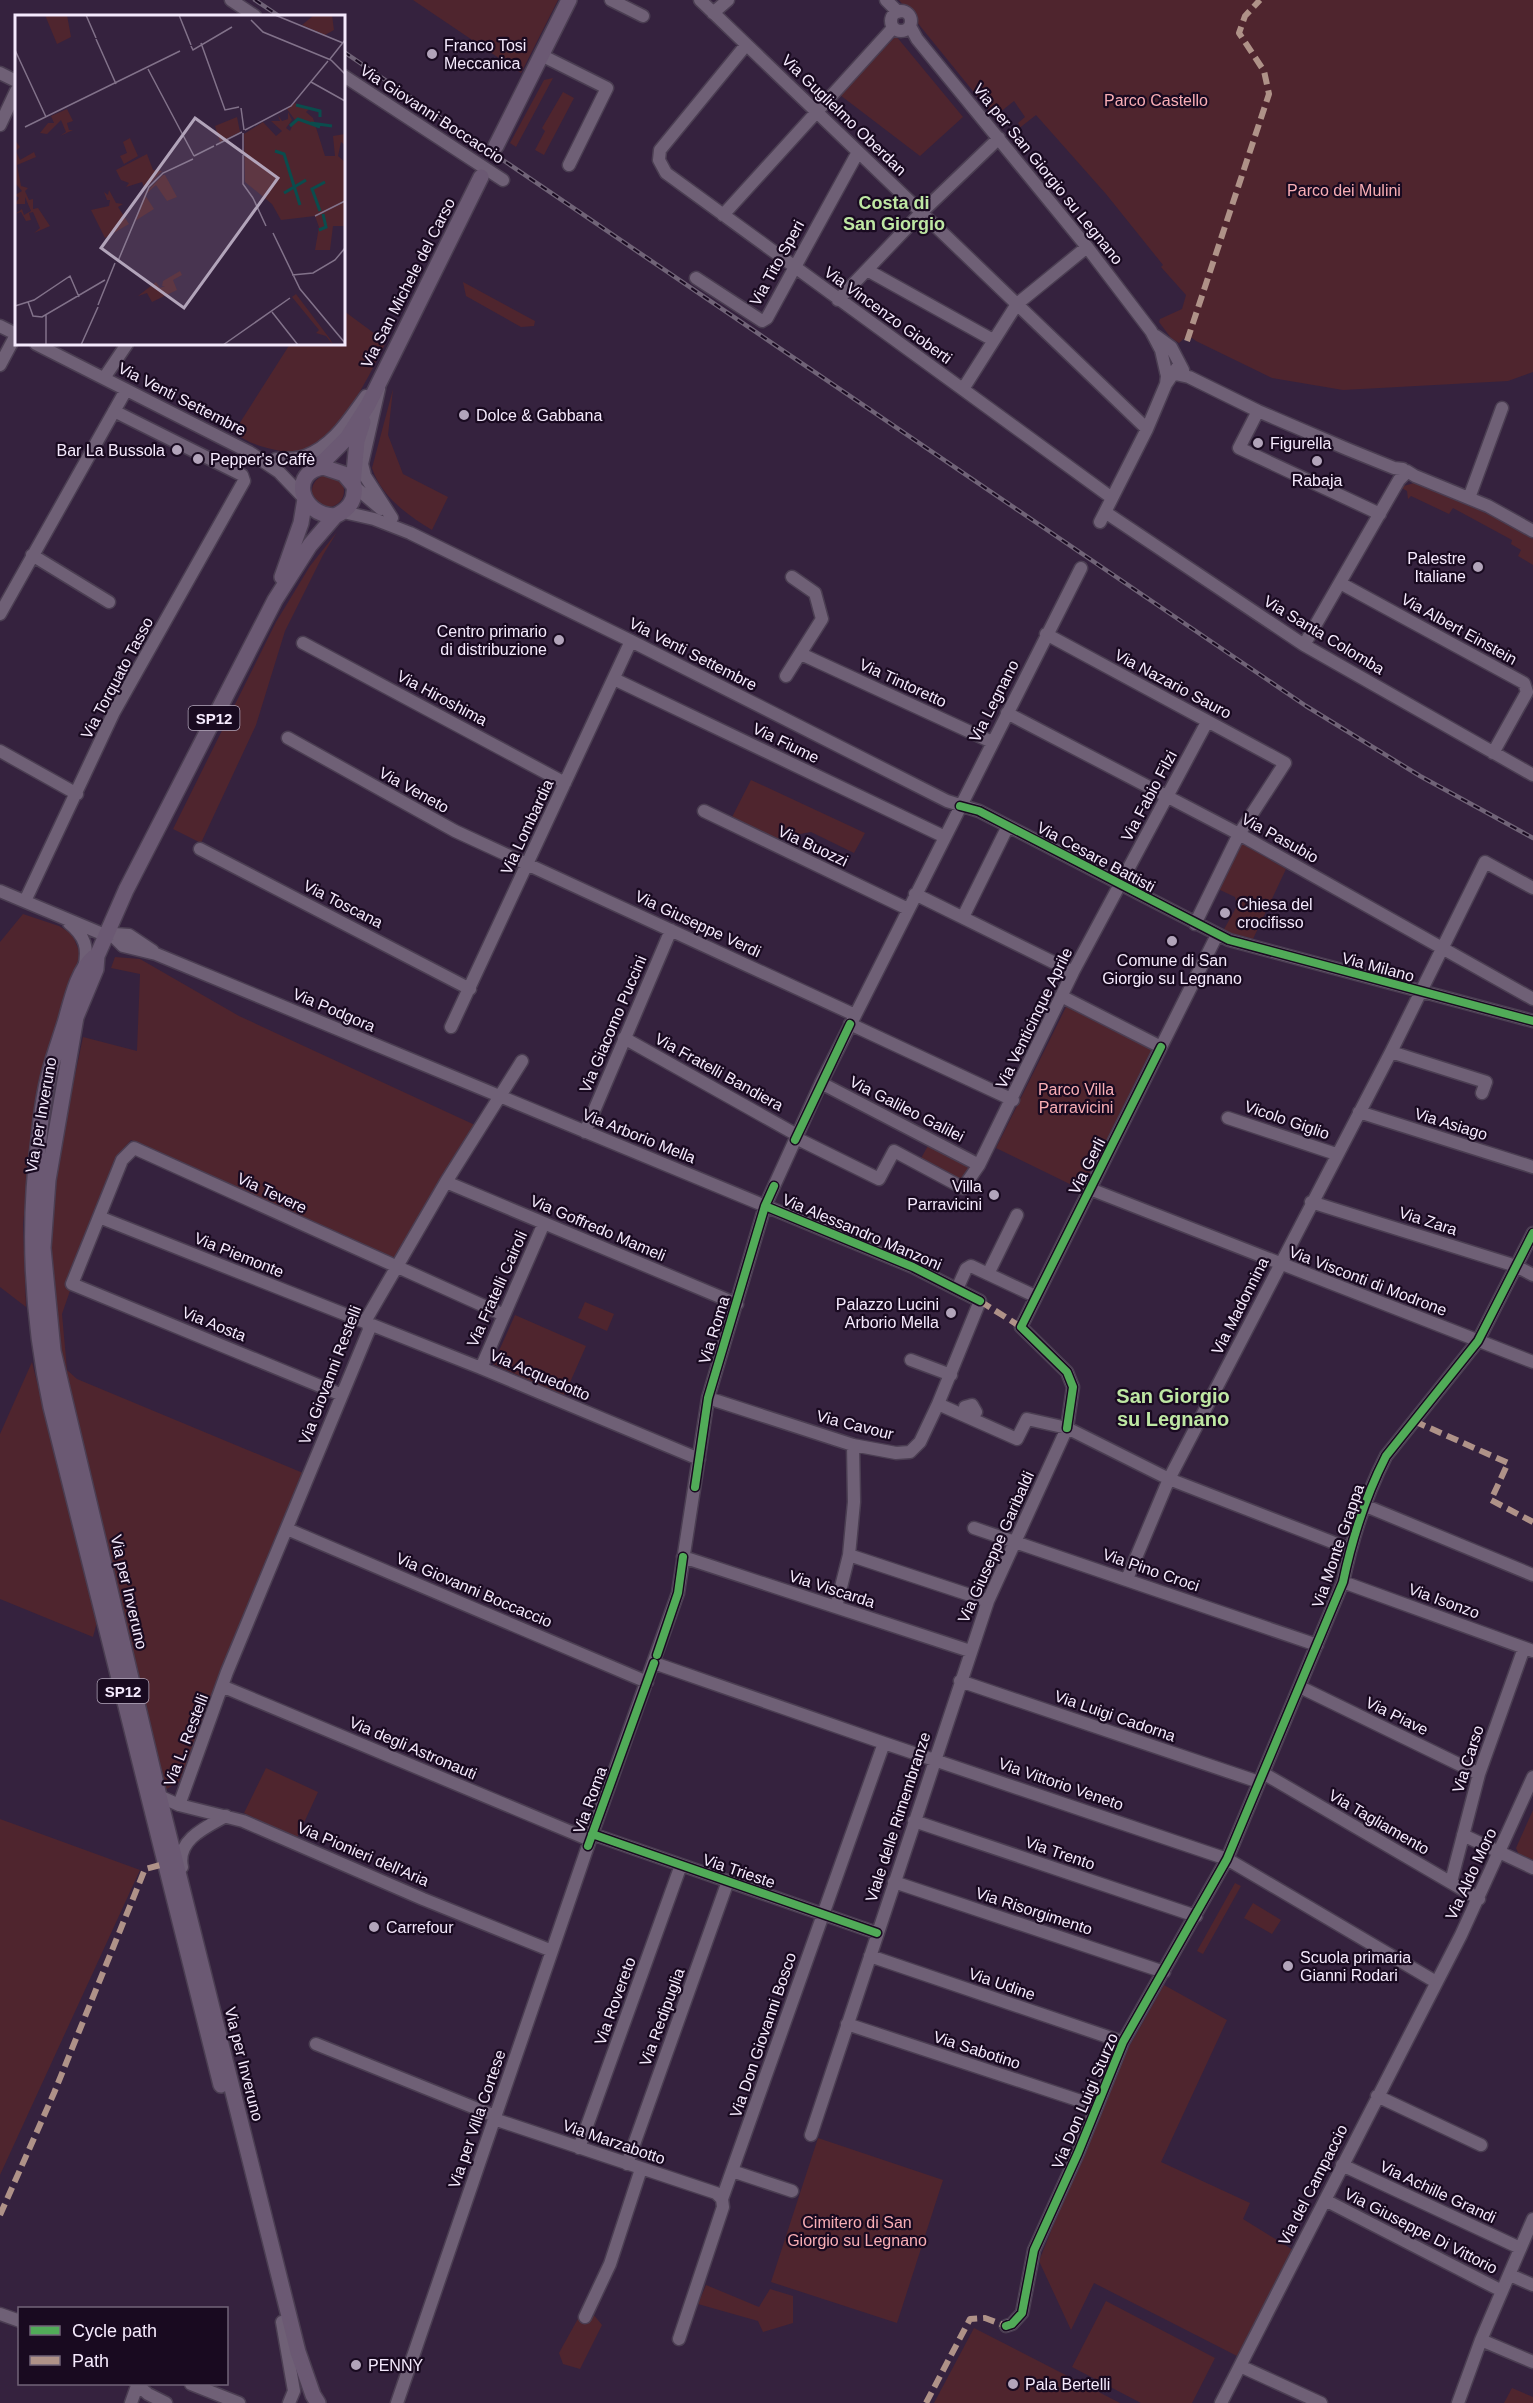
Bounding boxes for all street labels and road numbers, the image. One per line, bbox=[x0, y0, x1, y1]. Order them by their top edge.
street label: Via Guglielmo Oberdan bbox=[778, 51, 910, 179]
street label: Via Giovanni Boccaccio bbox=[357, 61, 507, 167]
street label: Via per San Giorgio su Legnano bbox=[970, 80, 1126, 268]
street label: Via San Michele del Carso bbox=[358, 195, 458, 371]
street label: Via Tito Speri bbox=[747, 217, 807, 309]
street label: Via Vincenzo Gioberti bbox=[821, 263, 955, 367]
street label: Via Venti Settembre bbox=[115, 359, 249, 439]
street label: Via Albert Einstein bbox=[1398, 590, 1520, 668]
street label: Via Santa Colomba bbox=[1261, 592, 1387, 678]
street label: Via Torquato Tasso bbox=[78, 614, 156, 742]
street label: Via Venti Settembre bbox=[626, 614, 760, 694]
street label: Via Nazario Sauro bbox=[1112, 646, 1234, 722]
street label: Via Tintoretto bbox=[857, 655, 949, 711]
street label: Via Legnano bbox=[966, 657, 1022, 745]
street label: Via Hiroshima bbox=[394, 667, 490, 729]
road number: SP12 bbox=[188, 706, 240, 730]
street label: Via Fiume bbox=[750, 720, 822, 766]
street label: Via Fabio Filzi bbox=[1118, 748, 1180, 844]
street label: Via Veneto bbox=[376, 764, 452, 816]
street label: Via Lombardia bbox=[498, 777, 556, 877]
street label: Via Pasubio bbox=[1239, 810, 1321, 866]
street label: Via Cesare Battisti bbox=[1034, 819, 1158, 895]
street label: Via Buozzi bbox=[775, 822, 851, 870]
street label: Via Toscana bbox=[301, 877, 386, 931]
street label: Via Giuseppe Verdi bbox=[632, 887, 764, 961]
street label: Via Venticinque Aprile bbox=[992, 945, 1076, 1091]
street label: Via Milano bbox=[1340, 949, 1416, 985]
street label: Via Giacomo Puccini bbox=[576, 953, 650, 1095]
street label: Via Podgora bbox=[290, 985, 378, 1035]
street label: Via Fratelli Bandiera bbox=[652, 1030, 786, 1114]
street label: Via per Inveruno bbox=[22, 1056, 60, 1174]
street label: Via Galileo Galilei bbox=[847, 1073, 967, 1145]
street label: Vicolo Giglio bbox=[1242, 1098, 1332, 1142]
street label: Via Asiago bbox=[1412, 1105, 1490, 1143]
street label: Via Arborio Mella bbox=[580, 1106, 698, 1167]
street label: Via Gerli bbox=[1066, 1135, 1108, 1197]
street label: Via Tevere bbox=[234, 1169, 310, 1217]
street label: Via Alessandro Manzoni bbox=[780, 1191, 944, 1273]
street label: Via Goffredo Mameli bbox=[528, 1192, 668, 1264]
street label: Via Zara bbox=[1397, 1204, 1459, 1238]
street label: Via Fratelli Cairoli bbox=[464, 1228, 530, 1350]
street label: Via Piemonte bbox=[192, 1229, 286, 1281]
street label: Via Visconti di Modrone bbox=[1287, 1243, 1449, 1319]
street label: Via Madonnina bbox=[1208, 1255, 1272, 1357]
street label: Via Roma bbox=[696, 1294, 732, 1366]
street label: Via Giovanni Restelli bbox=[296, 1303, 364, 1447]
street label: Via Aosta bbox=[180, 1304, 248, 1345]
street label: Via Acquedotto bbox=[487, 1346, 593, 1404]
street label: Via Cavour bbox=[815, 1407, 896, 1443]
street label: Via Giuseppe Garibaldi bbox=[955, 1469, 1037, 1625]
street label: Via Monte Grappa bbox=[1309, 1482, 1367, 1610]
street label: Via per Inveruno bbox=[108, 1533, 150, 1651]
street label: Via Pino Croci bbox=[1100, 1546, 1202, 1594]
street label: Via Giovanni Boccaccio bbox=[393, 1549, 555, 1631]
street label: Via Viscarda bbox=[787, 1567, 877, 1611]
street label: Via Isonzo bbox=[1406, 1580, 1482, 1622]
road number: SP12 bbox=[98, 1679, 148, 1703]
street label: Via Luigi Cadorna bbox=[1052, 1687, 1178, 1745]
street label: Via L. Restelli bbox=[161, 1691, 211, 1789]
street label: Via Piave bbox=[1363, 1694, 1431, 1738]
street label: Via degli Astronauti bbox=[347, 1713, 479, 1783]
street label: Via Carso bbox=[1449, 1723, 1487, 1795]
street label: Viale delle Rimembranze bbox=[862, 1730, 934, 1904]
street label: Via Vittorio Veneto bbox=[996, 1755, 1126, 1813]
street label: Via Roma bbox=[570, 1764, 610, 1836]
street label: Via Tagliamento bbox=[1326, 1786, 1432, 1858]
street label: Via Pionieri dell'Aria bbox=[295, 1819, 432, 1890]
street label: Via Aldo Moro bbox=[1442, 1825, 1500, 1923]
street label: Via Trento bbox=[1023, 1833, 1097, 1873]
street label: Via Trieste bbox=[701, 1851, 777, 1891]
street label: Via Risorgimento bbox=[974, 1884, 1095, 1938]
street label: Via Don Giovanni Bosco bbox=[727, 1950, 799, 2120]
street label: Via Rovereto bbox=[591, 1955, 639, 2047]
street label: Via Udine bbox=[967, 1965, 1038, 2003]
street label: Via Redipuglia bbox=[636, 1966, 688, 2068]
street label: Via per Inveruno bbox=[222, 2005, 266, 2123]
street label: Via Sabotino bbox=[931, 2028, 1023, 2072]
street label: Via Don Luigi Sturzo bbox=[1049, 2031, 1121, 2171]
street label: Via per Villa Cortese bbox=[445, 2047, 509, 2190]
street label: Via Marzabotto bbox=[560, 2116, 668, 2168]
street label: Via del Campaccio bbox=[1275, 2122, 1351, 2248]
street label: Via Achille Grandi bbox=[1377, 2158, 1499, 2226]
street label: Via Giuseppe Di Vittorio bbox=[1342, 2185, 1500, 2277]

